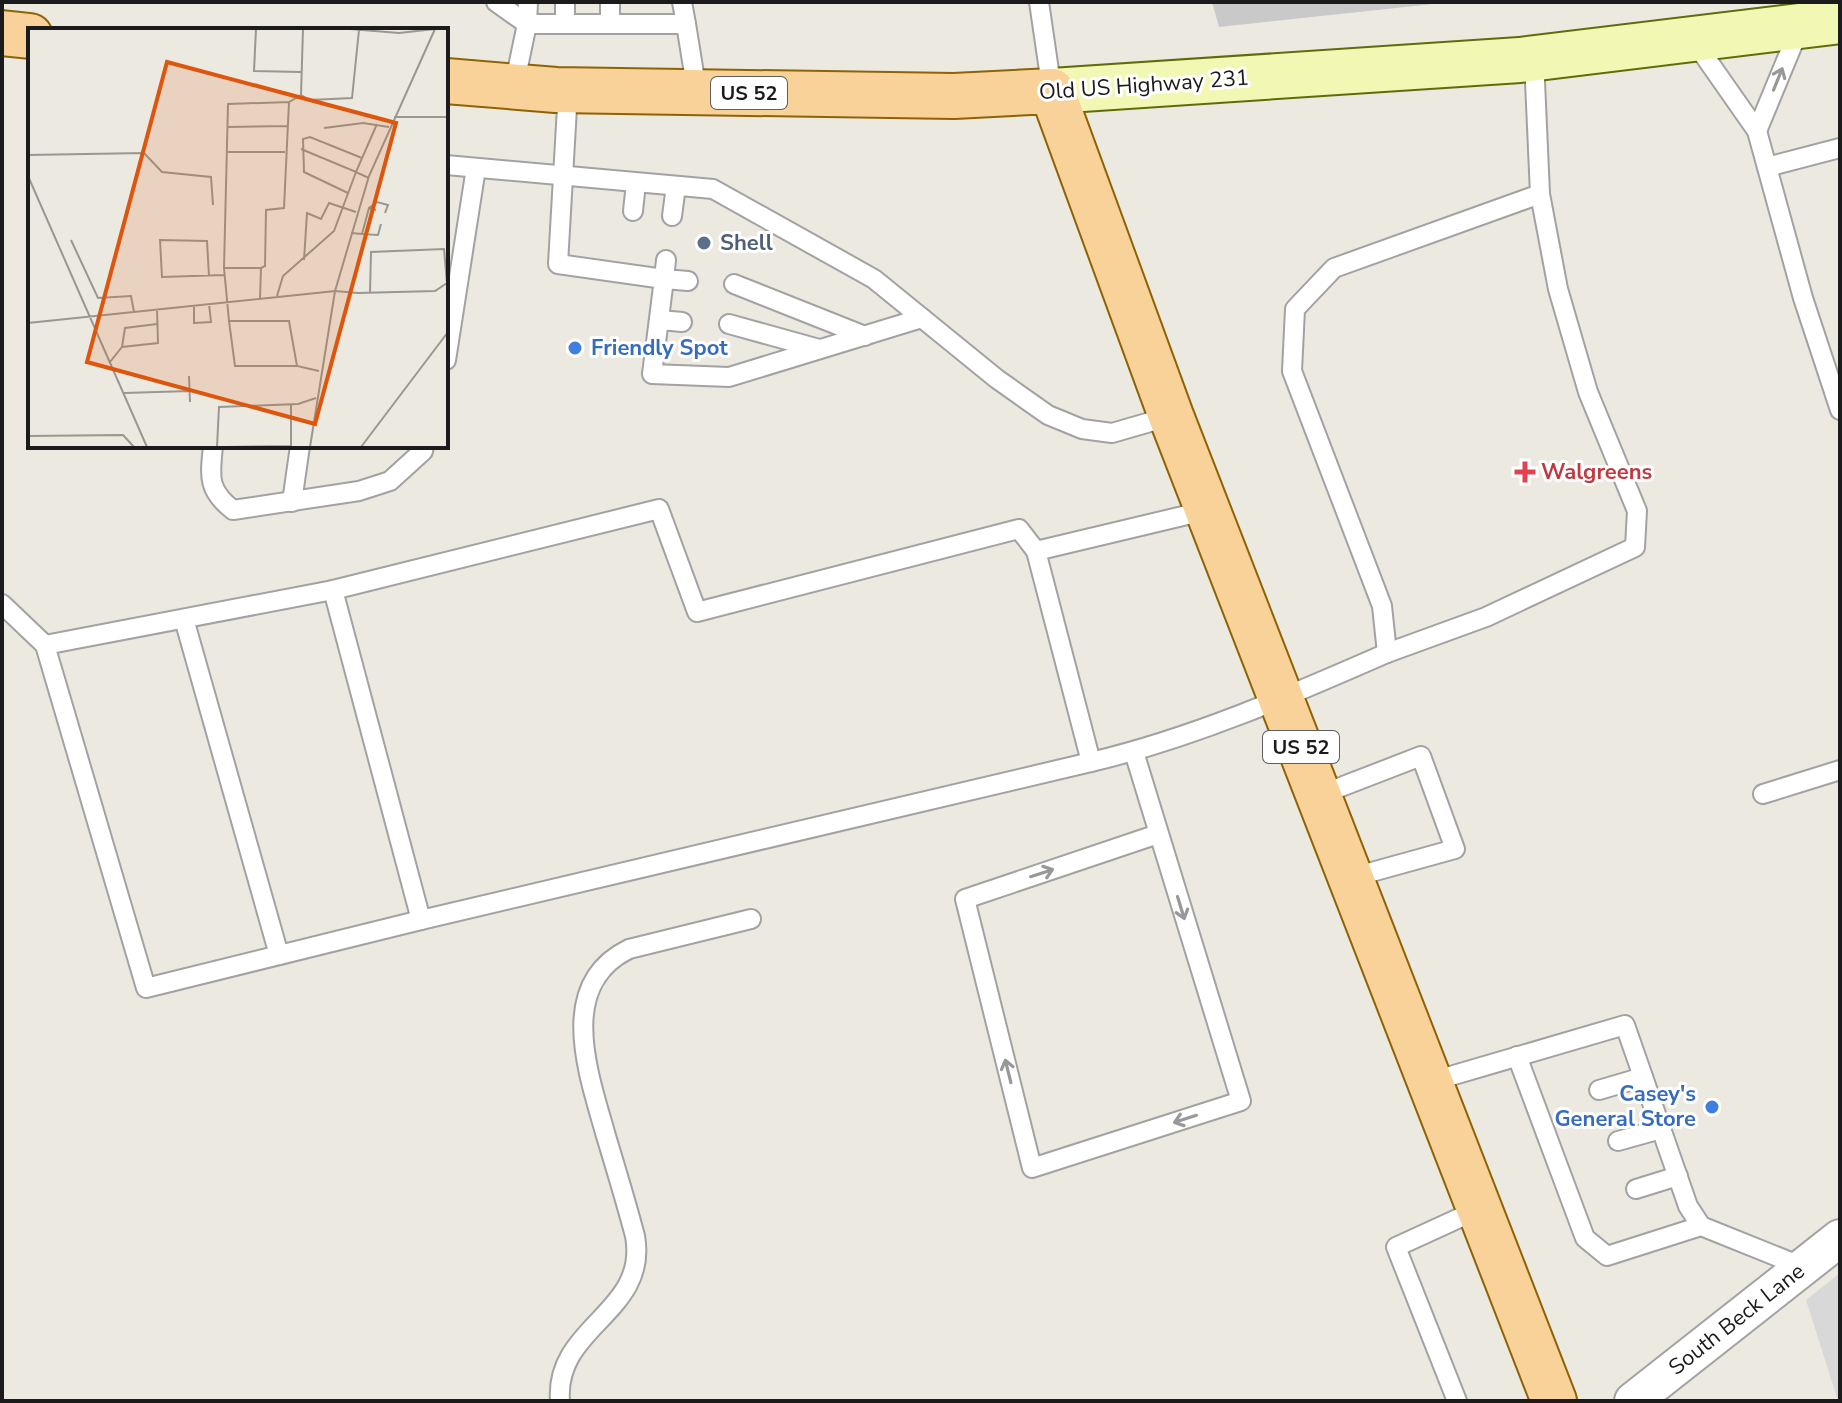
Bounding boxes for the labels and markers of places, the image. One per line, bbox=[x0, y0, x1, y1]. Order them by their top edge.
place label: Shell bbox=[720, 228, 773, 258]
marker: Shell bbox=[695, 234, 713, 252]
place label: Friendly Spot bbox=[591, 333, 728, 363]
marker: Friendly Spot bbox=[566, 339, 584, 357]
place label: Walgreens bbox=[1541, 457, 1652, 487]
marker: Walgreens bbox=[1516, 463, 1534, 481]
place label: Casey's General Store bbox=[1554, 1079, 1696, 1134]
marker: Casey's General Store bbox=[1703, 1098, 1721, 1116]

